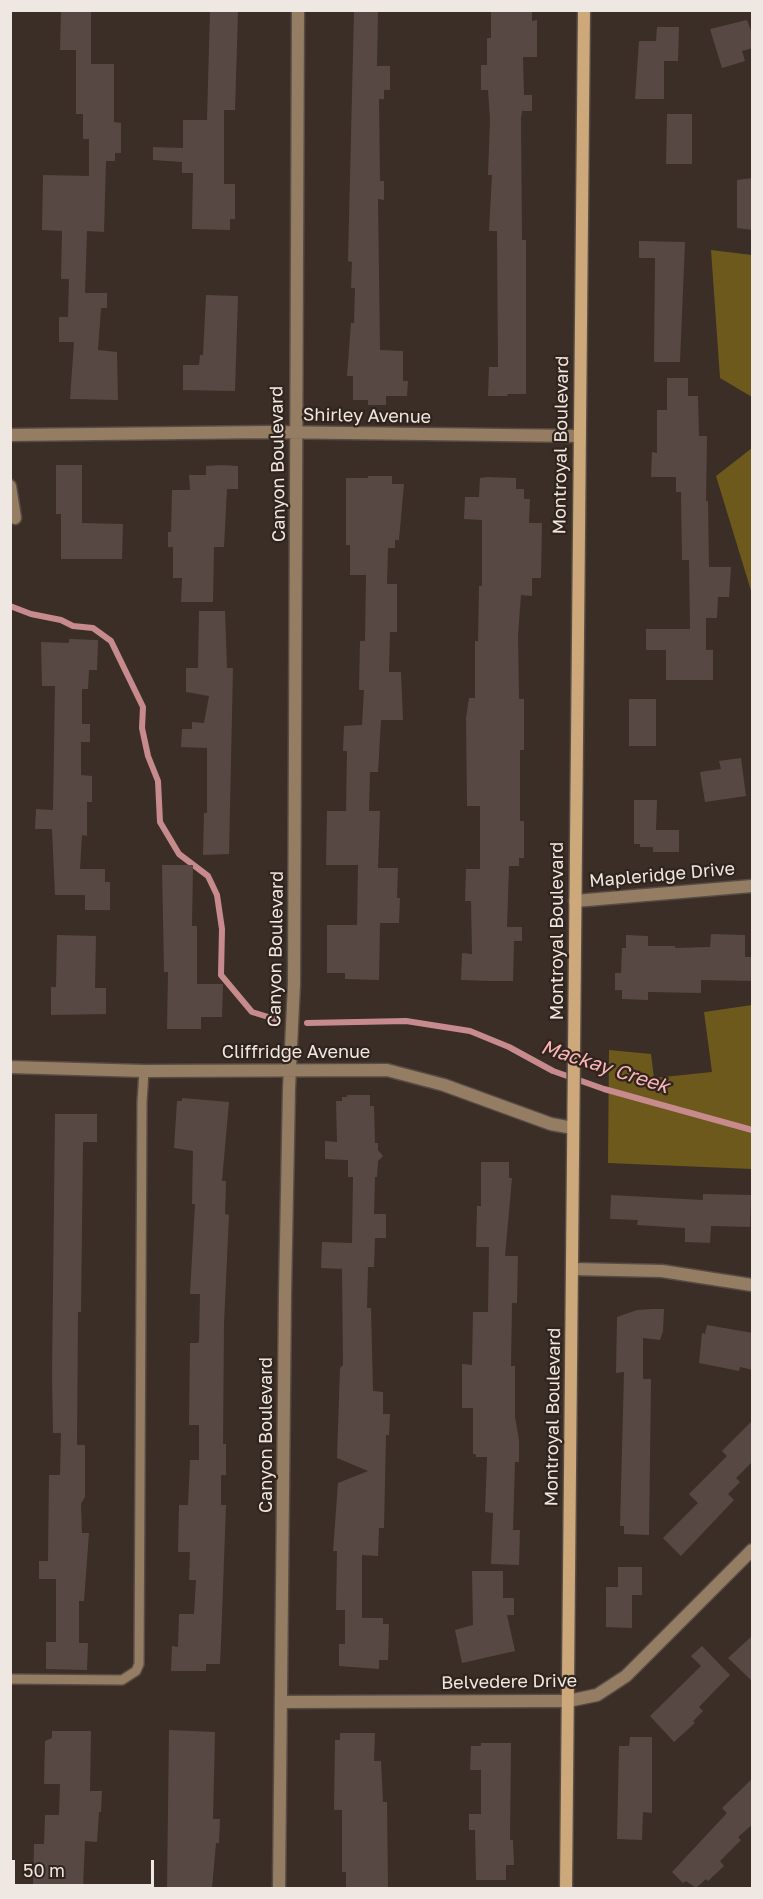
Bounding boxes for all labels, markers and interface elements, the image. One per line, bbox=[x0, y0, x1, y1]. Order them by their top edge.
street label: Montroyal Boulevard bbox=[549, 356, 573, 534]
street label: Canyon Boulevard bbox=[266, 386, 290, 542]
street label: Shirley Avenue bbox=[303, 404, 431, 428]
street label: Montroyal Boulevard bbox=[546, 842, 568, 1020]
street label: Mapleridge Drive bbox=[588, 858, 736, 892]
street label: Canyon Boulevard bbox=[264, 871, 288, 1027]
water label: Mackay Creek bbox=[538, 1035, 672, 1099]
street label: Cliffridge Avenue bbox=[222, 1041, 370, 1063]
street label: Montroyal Boulevard bbox=[541, 1328, 565, 1506]
street label: Canyon Boulevard bbox=[255, 1357, 277, 1513]
street label: Belvedere Drive bbox=[441, 1670, 577, 1694]
scale bar bbox=[15, 1848, 158, 1886]
text: 50 m bbox=[23, 1859, 65, 1881]

